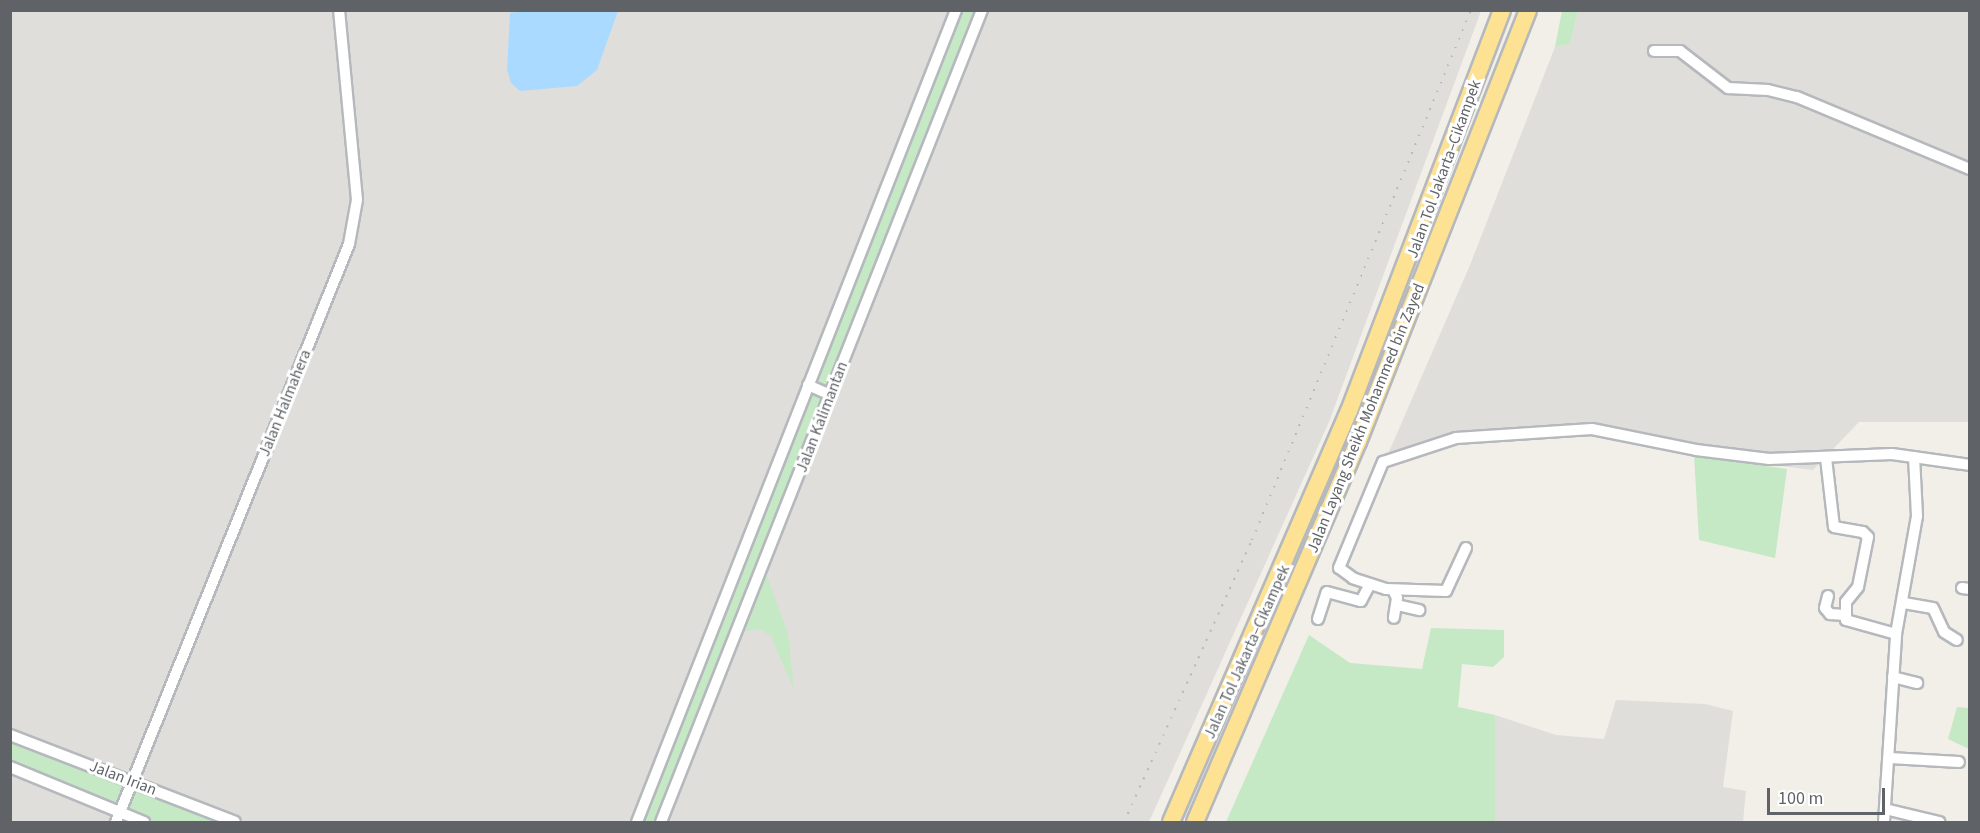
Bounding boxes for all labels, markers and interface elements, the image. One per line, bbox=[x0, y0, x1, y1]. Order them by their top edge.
street label: Jalan Tol Jakarta–Cikampek bbox=[1403, 77, 1485, 261]
street label: Jalan Layang Sheikh Mohammed bin Zayed bbox=[1303, 280, 1429, 556]
street label: Jalan Halmahera bbox=[255, 347, 315, 459]
street label: Jalan Kalimantan bbox=[792, 359, 852, 475]
street label: Jalan Tol Jakarta–Cikampek bbox=[1200, 562, 1294, 742]
street label: Jalan Irian bbox=[87, 756, 159, 800]
scale bar bbox=[1770, 776, 1888, 814]
text: 100 m bbox=[1778, 786, 1823, 811]

